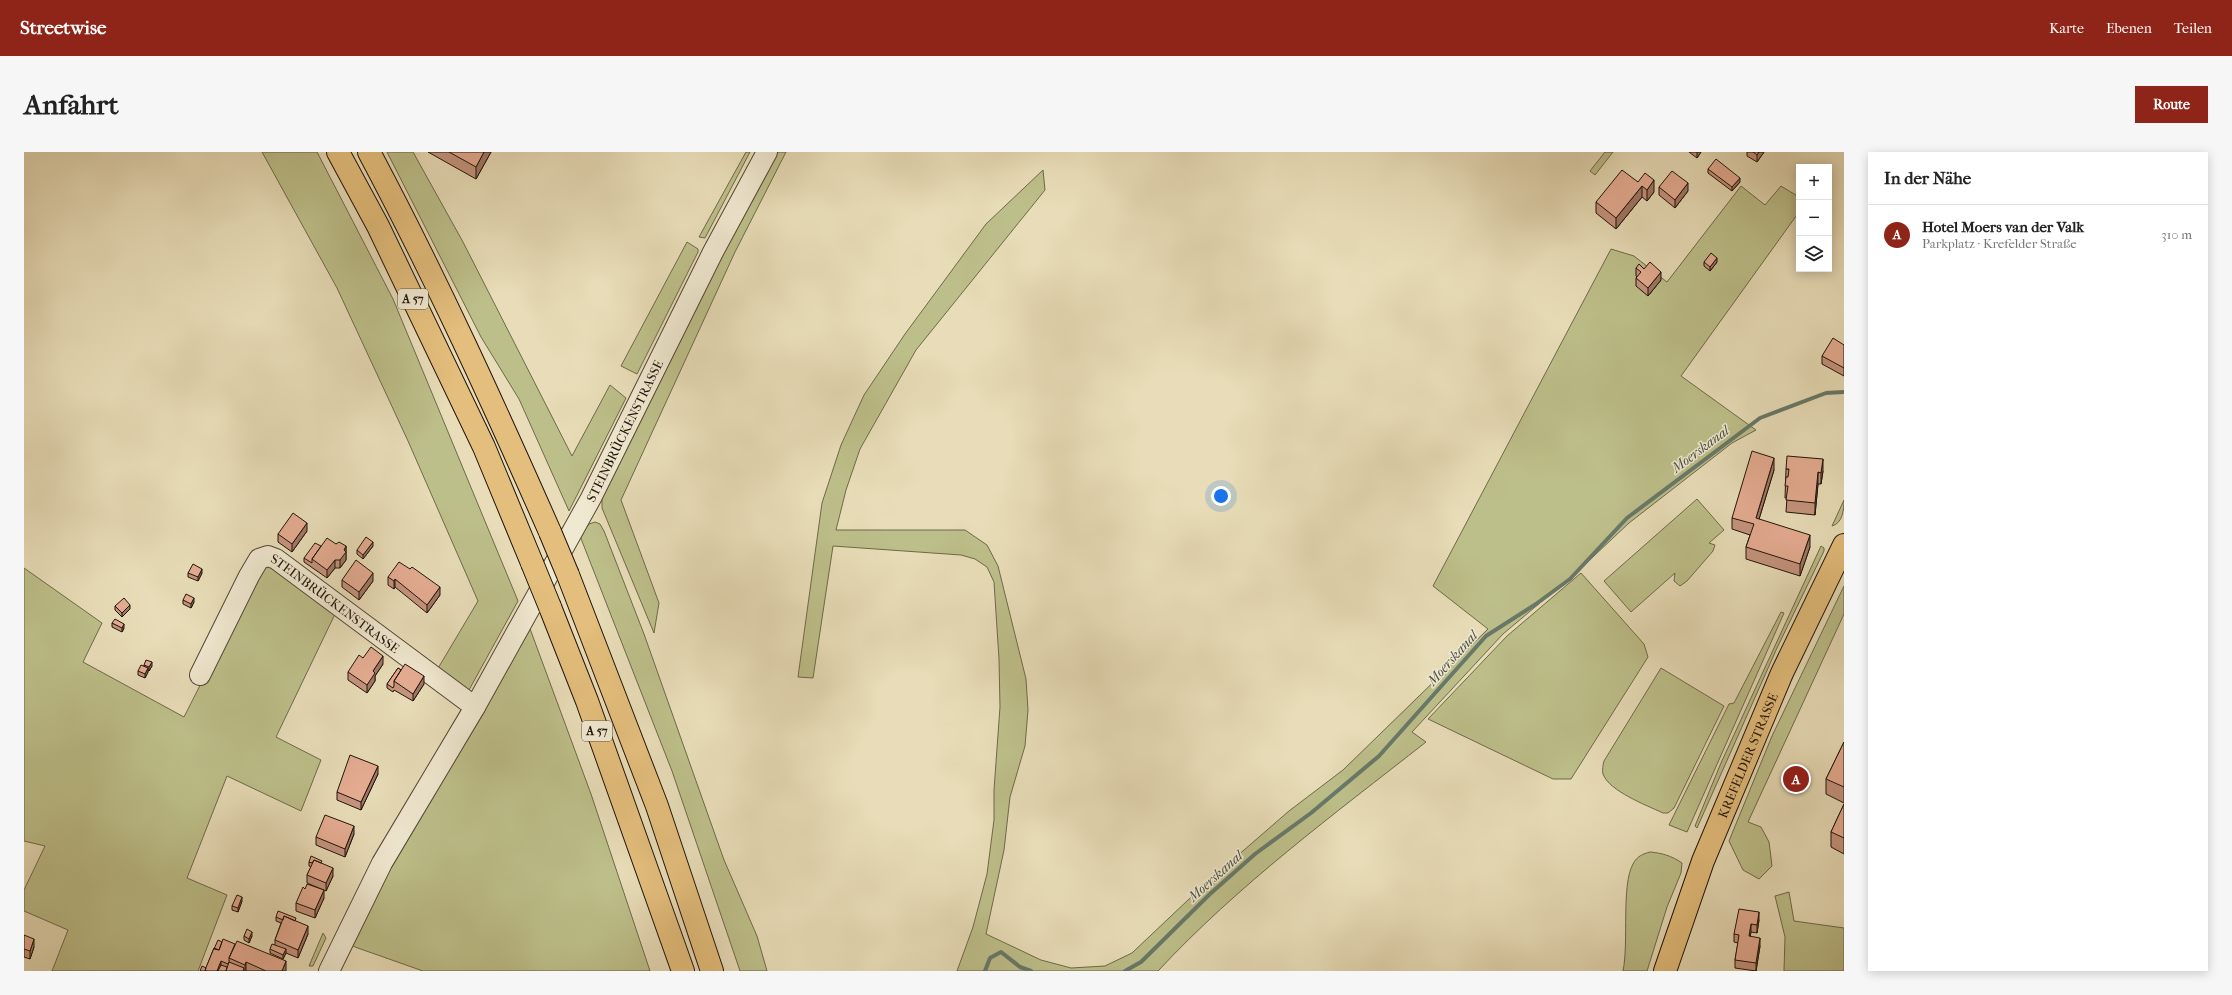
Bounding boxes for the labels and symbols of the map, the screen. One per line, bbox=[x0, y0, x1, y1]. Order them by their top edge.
road number: A 57 bbox=[398, 289, 428, 309]
street label: STEINBRÜCKENSTRASSE bbox=[583, 358, 666, 504]
water label: Moerskanal bbox=[1667, 421, 1734, 477]
your location bbox=[1211, 486, 1231, 506]
street label: STEINBRÜCKENSTRASSE bbox=[269, 551, 402, 656]
water label: Moerskanal bbox=[1423, 626, 1482, 690]
street label: KREFELDER STRASSE bbox=[1715, 691, 1781, 820]
road number: A 57 bbox=[582, 721, 612, 741]
pin: A bbox=[1783, 764, 1809, 794]
water label: Moerskanal bbox=[1184, 846, 1247, 906]

